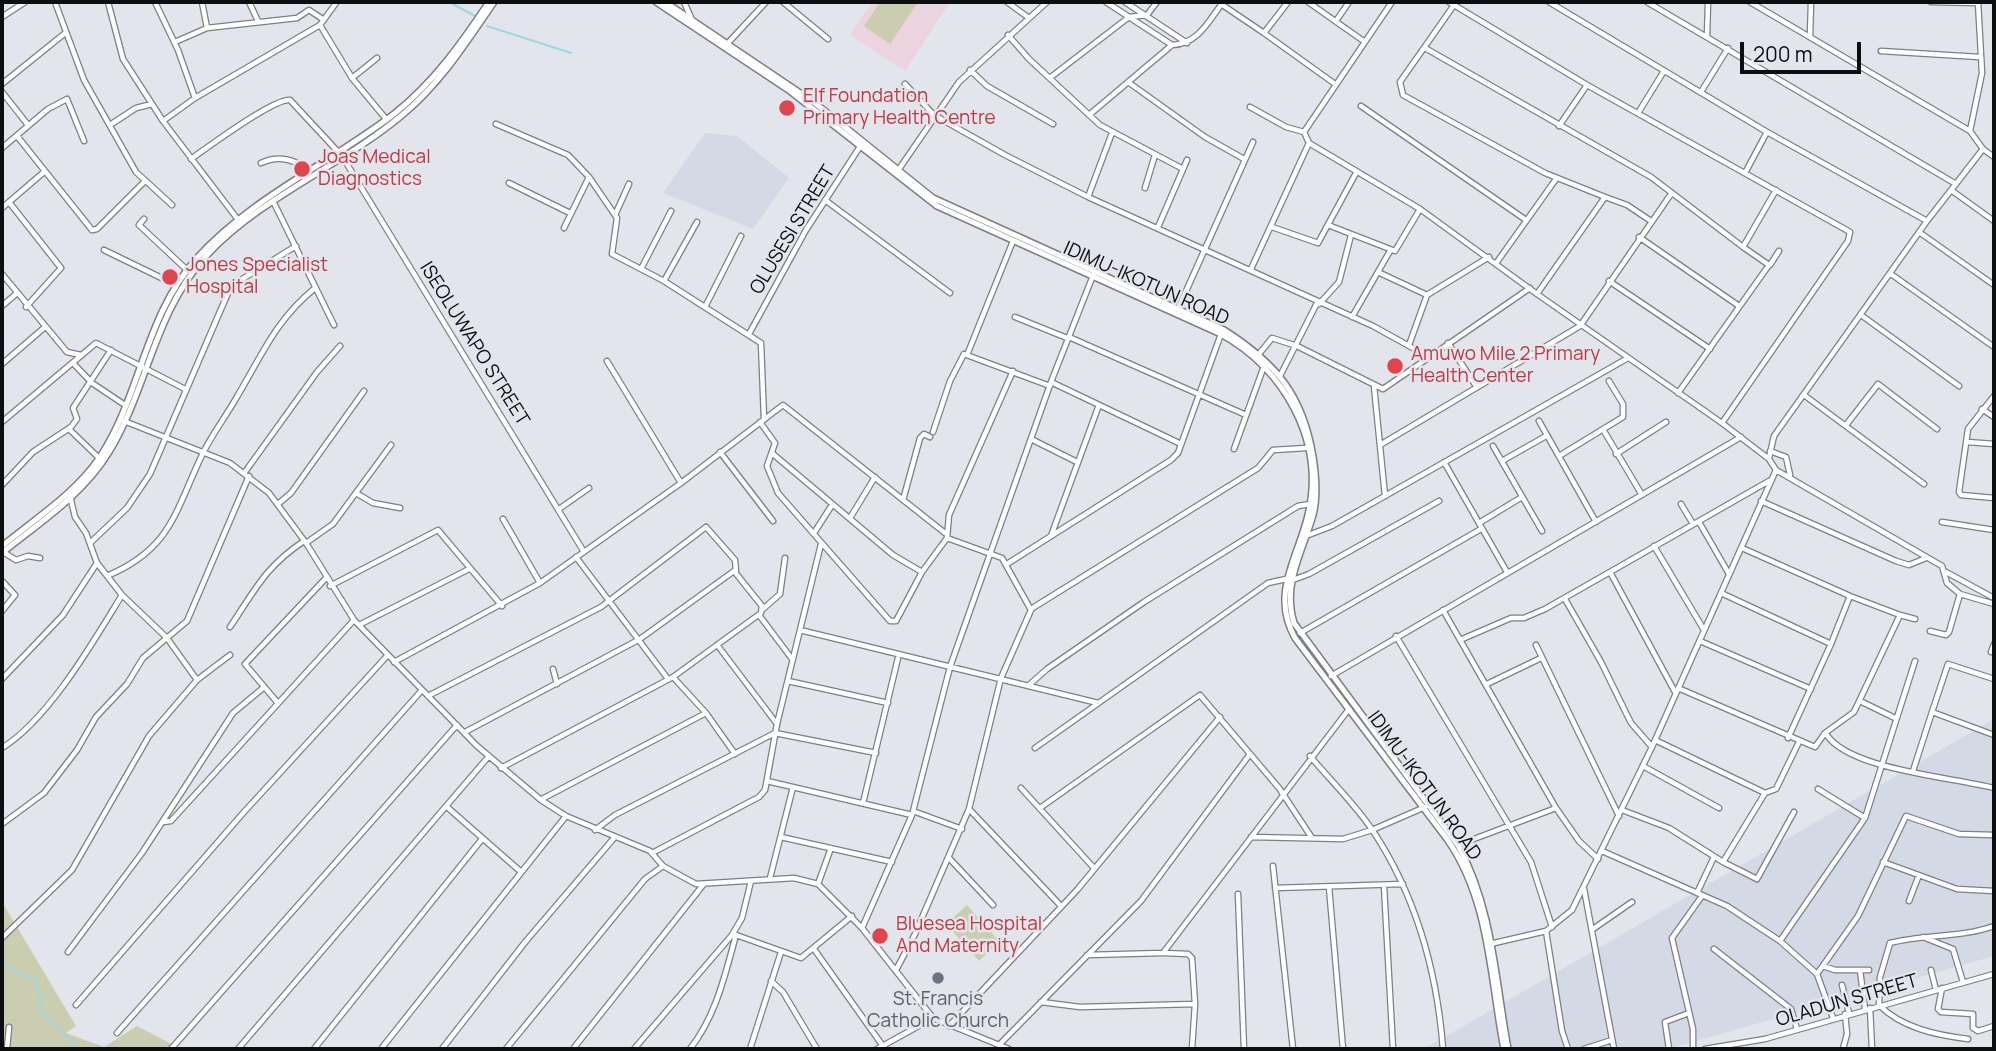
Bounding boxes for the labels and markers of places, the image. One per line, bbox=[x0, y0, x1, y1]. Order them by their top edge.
place label: Elf Foundation Primary Health Centre bbox=[803, 86, 996, 130]
marker: Elf Foundation Primary Health Centre bbox=[777, 98, 797, 118]
place label: Joas Medical Diagnostics bbox=[318, 147, 431, 191]
marker: Joas Medical Diagnostics bbox=[292, 159, 312, 179]
place label: Jones Specialist Hospital bbox=[186, 255, 328, 299]
marker: Jones Specialist Hospital bbox=[160, 267, 180, 287]
place label: Amuwo Mile 2 Primary Health Center bbox=[1411, 344, 1600, 388]
marker: Amuwo Mile 2 Primary Health Center bbox=[1385, 356, 1405, 376]
place label: Bluesea Hospital And Maternity bbox=[896, 914, 1042, 958]
marker: Bluesea Hospital And Maternity bbox=[870, 926, 890, 946]
marker: St. Francis Catholic Church bbox=[930, 970, 946, 986]
place label: St. Francis Catholic Church bbox=[867, 989, 1009, 1033]

